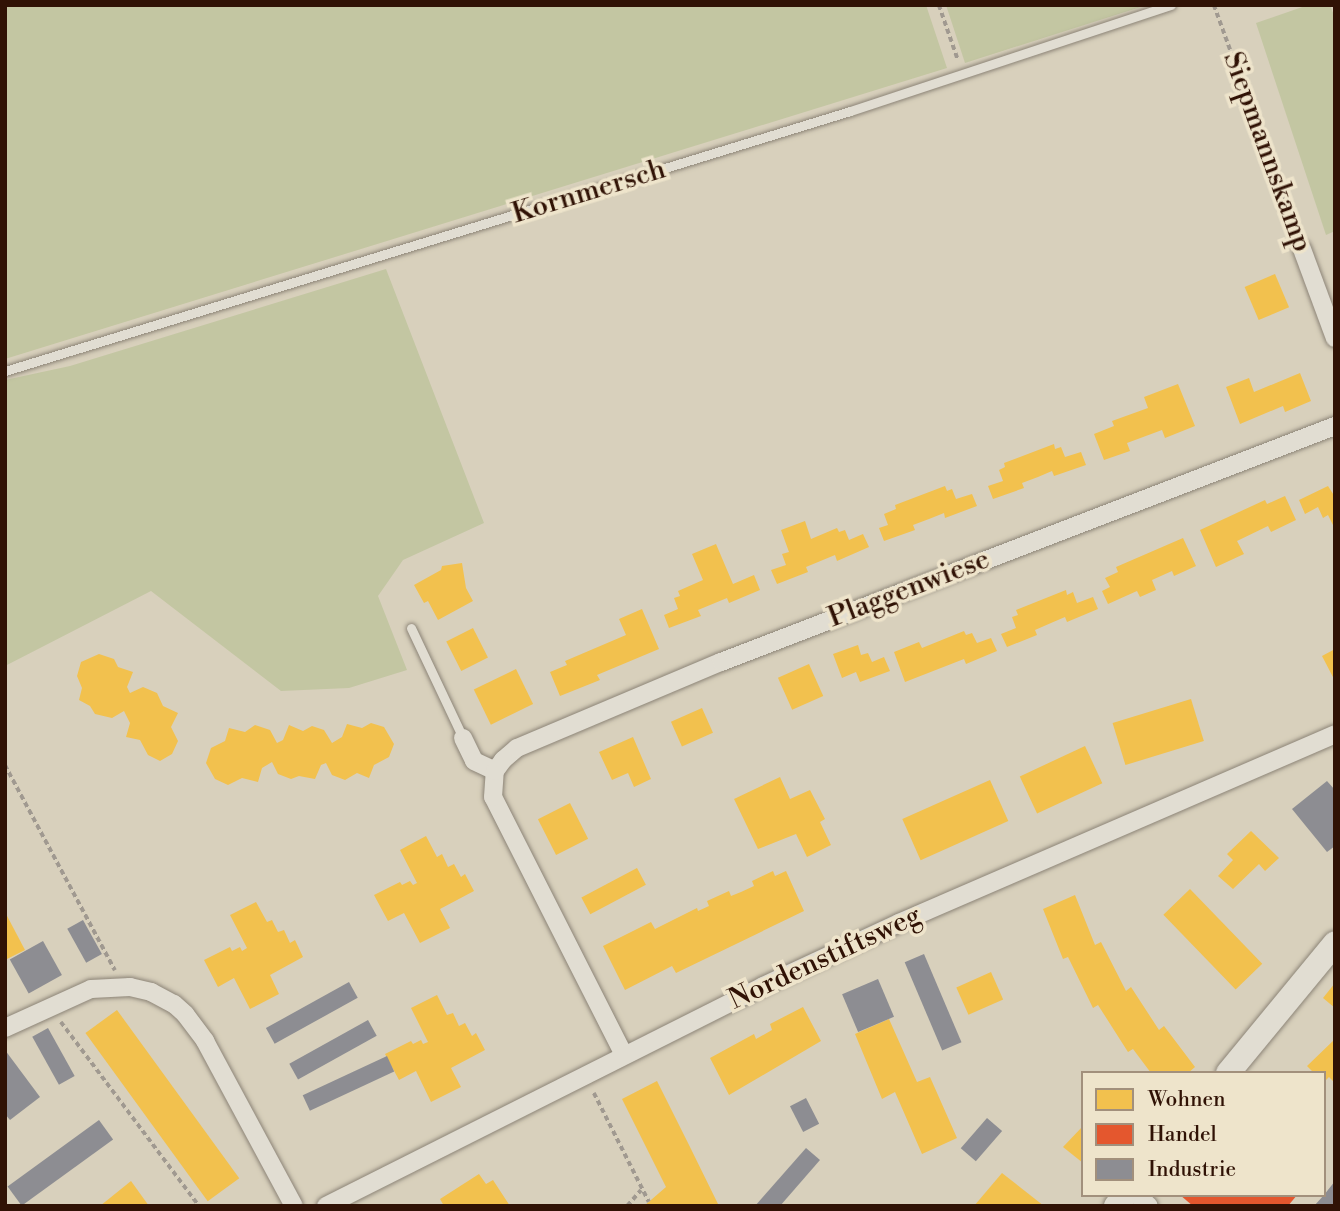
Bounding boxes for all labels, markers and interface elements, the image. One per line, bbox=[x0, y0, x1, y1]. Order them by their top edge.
street label: Siepmannskamp bbox=[1215, 47, 1319, 257]
street label: Kornmersch bbox=[508, 153, 670, 231]
street label: Plaggenwiese bbox=[824, 543, 994, 635]
street label: Nordenstiftsweg bbox=[724, 899, 926, 1017]
legend bbox=[1081, 1071, 1326, 1197]
text: Wohnen bbox=[1148, 1087, 1226, 1113]
text: Handel bbox=[1148, 1122, 1217, 1148]
text: Industrie bbox=[1148, 1157, 1236, 1183]

